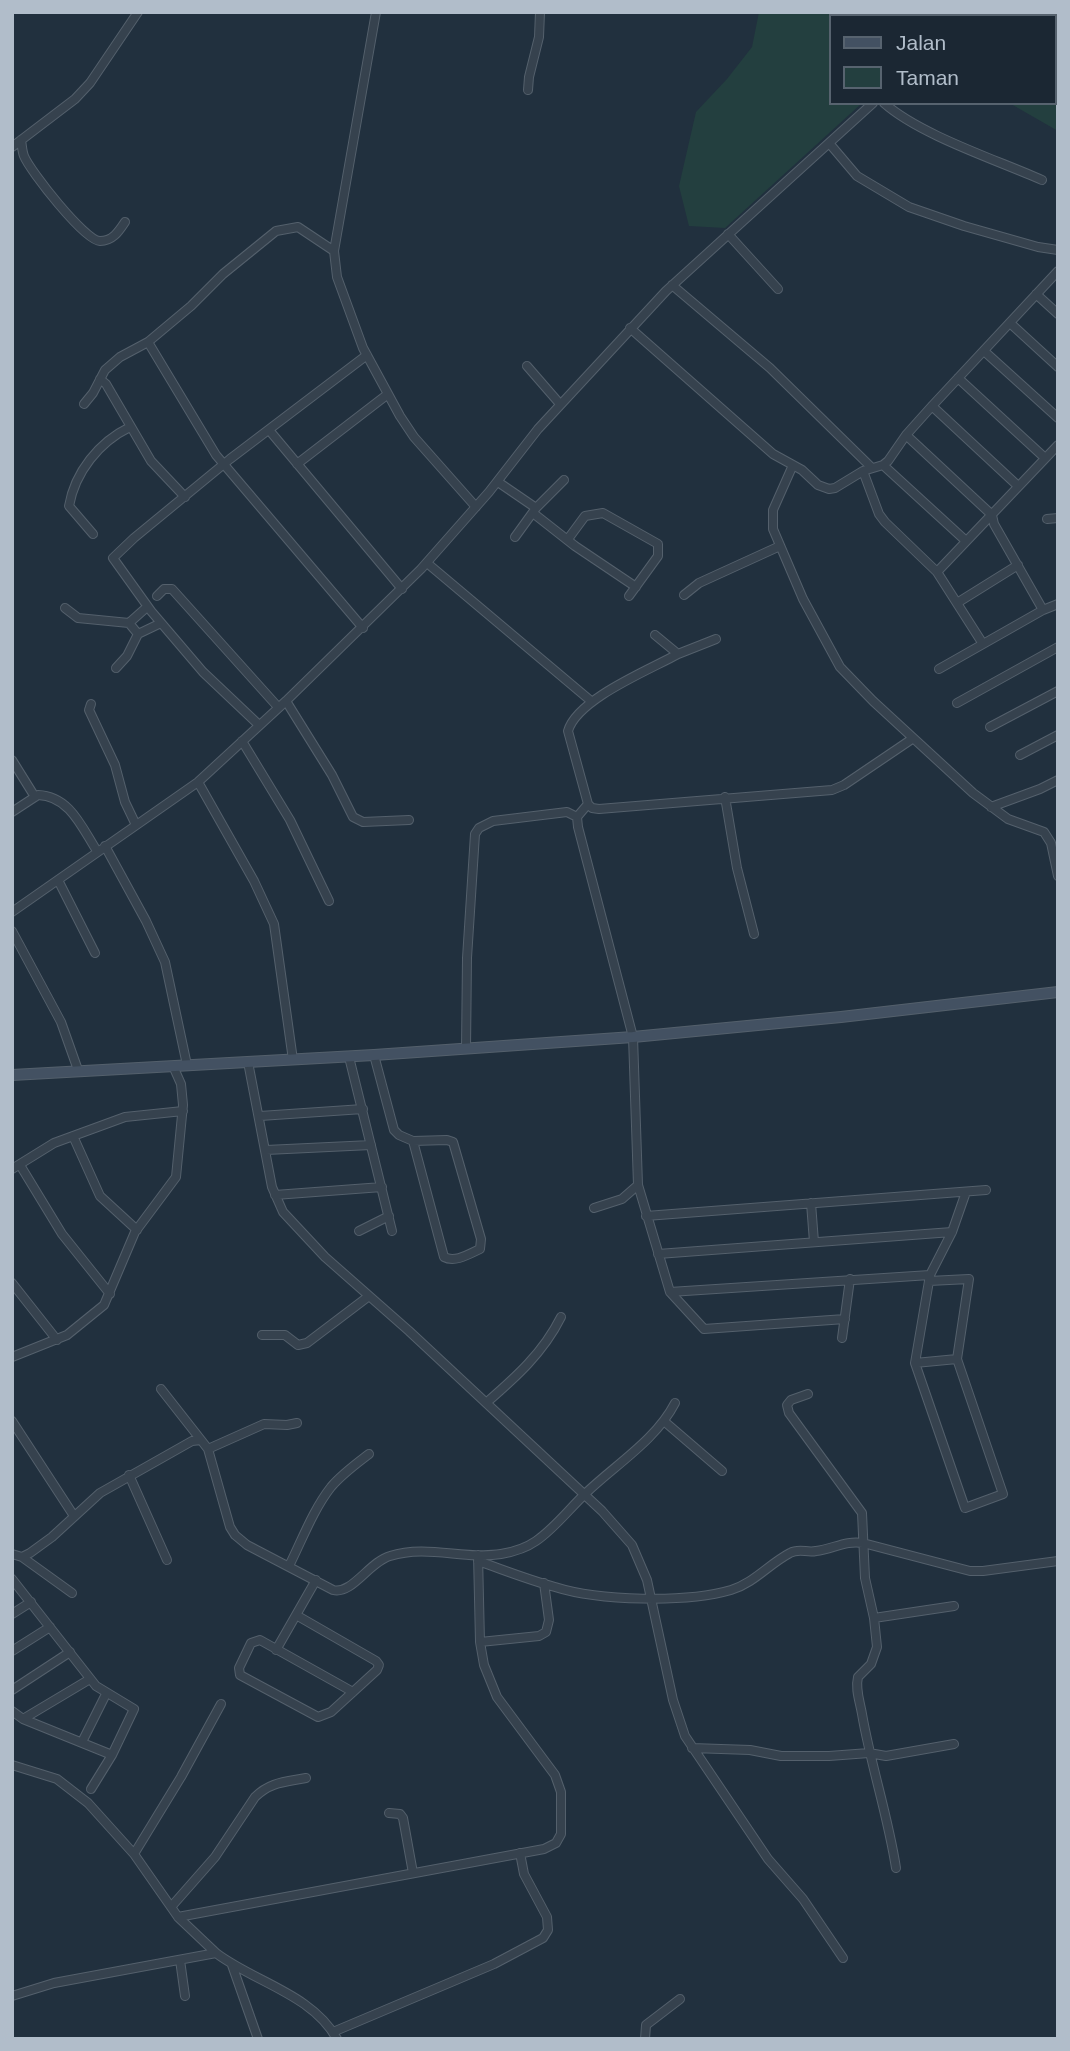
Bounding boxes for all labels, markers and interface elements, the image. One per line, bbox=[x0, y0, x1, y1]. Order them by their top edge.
legend bbox=[828, 14, 1056, 105]
text: Jalan bbox=[896, 31, 946, 54]
text: Taman bbox=[896, 66, 959, 89]

